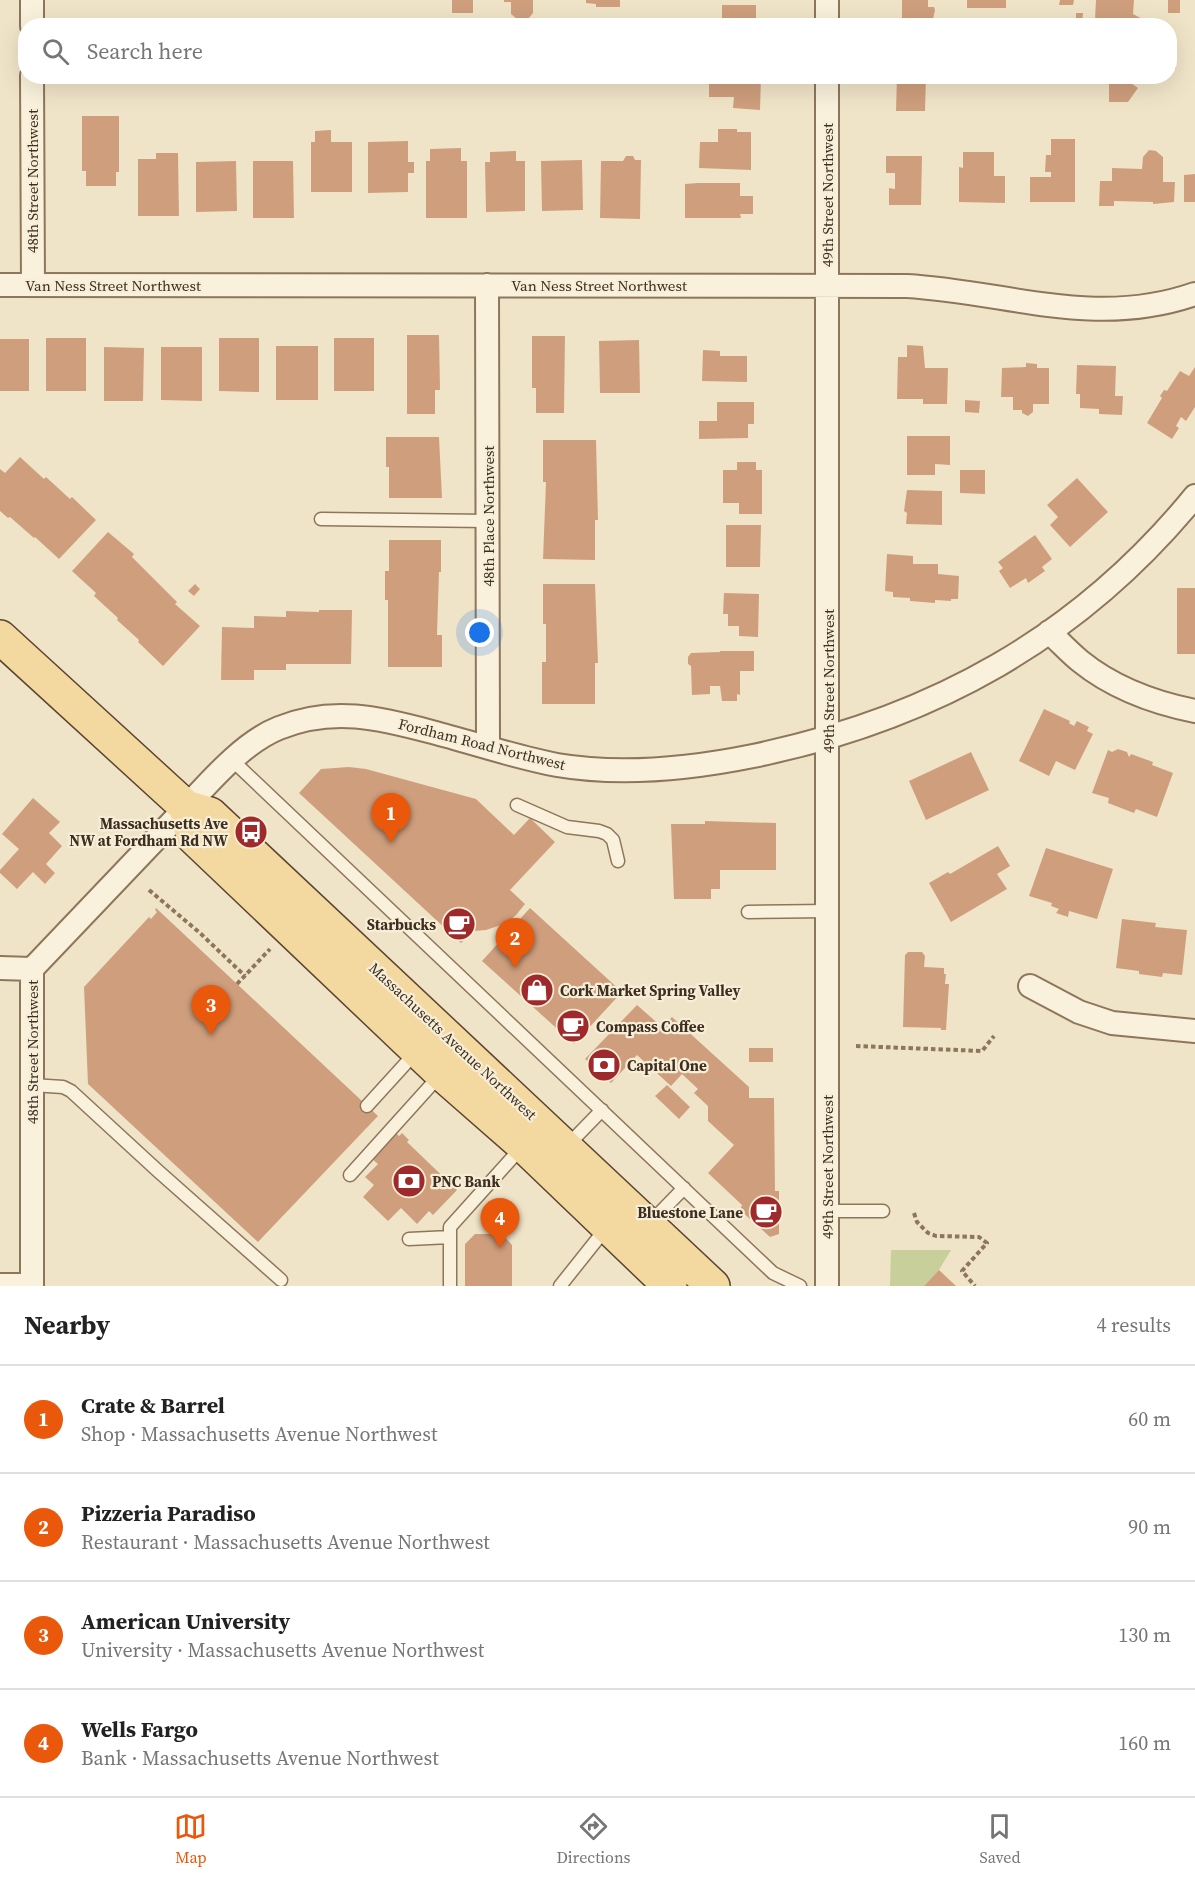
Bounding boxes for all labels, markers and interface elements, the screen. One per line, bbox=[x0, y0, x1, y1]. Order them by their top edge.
search box bbox=[18, 18, 1177, 84]
icon: search bbox=[39, 35, 72, 68]
text: Search here bbox=[87, 36, 203, 66]
street label: 48th Street Northwest bbox=[22, 109, 43, 253]
street label: 49th Street Northwest bbox=[817, 123, 838, 267]
street label: Van Ness Street Northwest bbox=[25, 275, 201, 296]
street label: Van Ness Street Northwest bbox=[511, 275, 687, 296]
street label: 48th Place Northwest bbox=[478, 445, 499, 587]
street label: 49th Street Northwest bbox=[818, 609, 839, 753]
your location bbox=[465, 618, 494, 647]
street label: Fordham Road Northwest bbox=[396, 713, 568, 775]
pin: 1 bbox=[372, 794, 410, 843]
place label: Massachusetts Ave NW at Fordham Rd NW bbox=[69, 813, 228, 851]
bus stop icon: Massachusetts Ave NW at Fordham Rd NW bbox=[233, 814, 269, 850]
cafe icon: Starbucks bbox=[441, 906, 477, 942]
place label: Starbucks bbox=[367, 914, 436, 935]
pin: 2 bbox=[496, 918, 534, 968]
street label: Massachusetts Avenue Northwest bbox=[364, 957, 542, 1125]
shop icon: Cork Market Spring Valley bbox=[519, 972, 555, 1008]
street label: 48th Street Northwest bbox=[22, 980, 43, 1124]
place label: Cork Market Spring Valley bbox=[560, 980, 741, 1001]
pin: 3 bbox=[192, 986, 230, 1035]
cafe icon: Compass Coffee bbox=[555, 1008, 591, 1044]
place label: Compass Coffee bbox=[596, 1016, 705, 1037]
bank icon: Capital One bbox=[586, 1047, 622, 1083]
place label: Capital One bbox=[627, 1055, 707, 1076]
street label: 49th Street Northwest bbox=[817, 1095, 838, 1239]
bank icon: PNC Bank bbox=[391, 1163, 427, 1199]
place label: PNC Bank bbox=[432, 1171, 500, 1192]
cafe icon: Bluestone Lane bbox=[748, 1194, 784, 1230]
pin: 4 bbox=[480, 1198, 520, 1248]
place label: Bluestone Lane bbox=[637, 1202, 743, 1223]
text: Nearby bbox=[24, 1307, 110, 1343]
text: 4 results bbox=[1096, 1311, 1171, 1339]
text: Crate & Barrel bbox=[81, 1390, 225, 1420]
text: 1 bbox=[38, 1405, 49, 1433]
text: 60 m bbox=[1128, 1405, 1171, 1433]
text: Shop · Massachusetts Avenue Northwest bbox=[81, 1420, 437, 1448]
text: Pizzeria Paradiso bbox=[81, 1498, 256, 1528]
text: 2 bbox=[38, 1513, 49, 1541]
text: 90 m bbox=[1128, 1513, 1171, 1541]
text: Restaurant · Massachusetts Avenue Northwest bbox=[81, 1528, 490, 1556]
text: American University bbox=[81, 1606, 290, 1636]
text: 3 bbox=[38, 1621, 49, 1649]
text: 130 m bbox=[1118, 1621, 1171, 1649]
text: University · Massachusetts Avenue Northwest bbox=[81, 1636, 484, 1664]
text: Wells Fargo bbox=[81, 1714, 198, 1744]
text: 4 bbox=[38, 1729, 49, 1757]
text: 160 m bbox=[1118, 1729, 1171, 1757]
text: Bank · Massachusetts Avenue Northwest bbox=[81, 1744, 439, 1772]
tab: Map bbox=[174, 1810, 207, 1868]
tab: Directions bbox=[556, 1810, 631, 1868]
tab: Saved bbox=[979, 1810, 1021, 1868]

